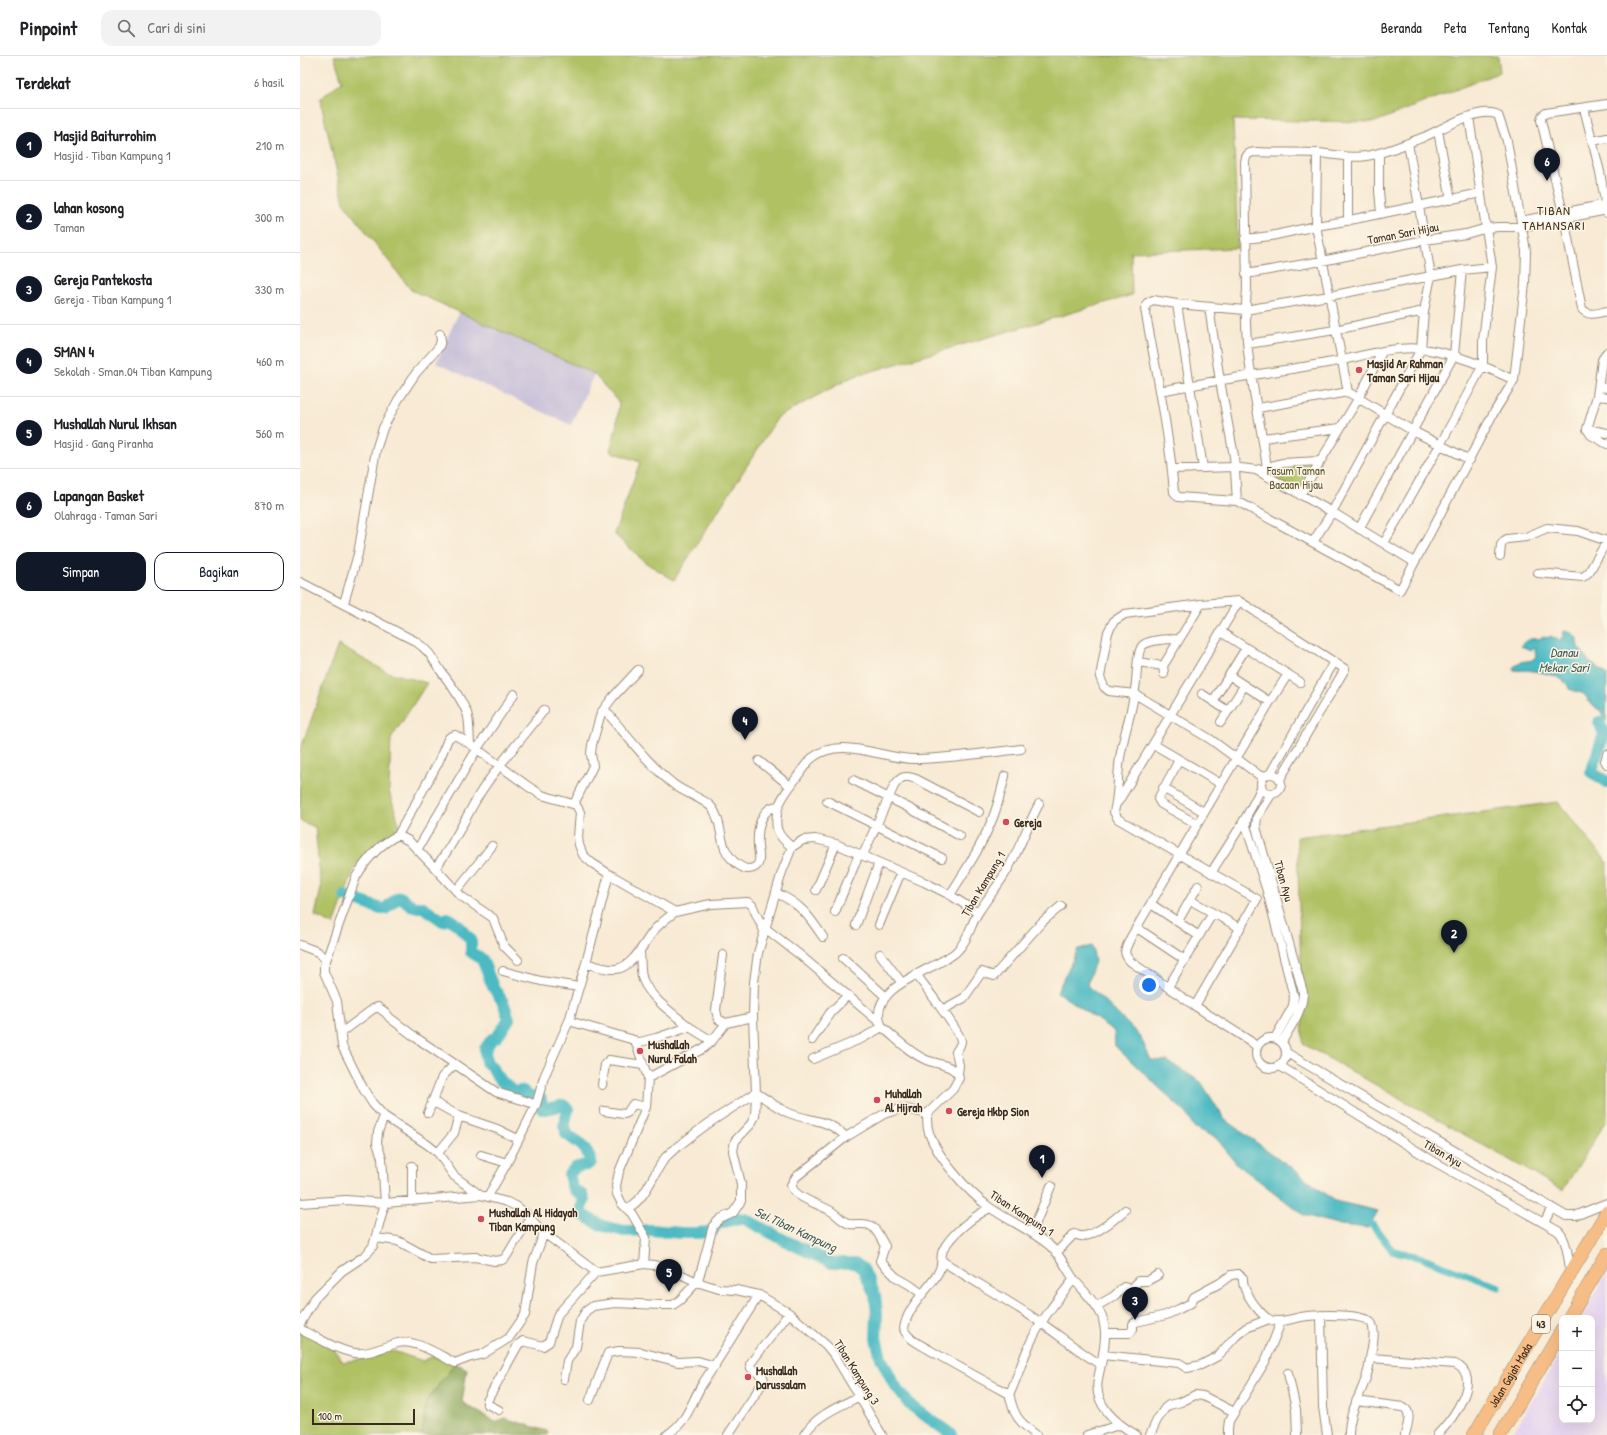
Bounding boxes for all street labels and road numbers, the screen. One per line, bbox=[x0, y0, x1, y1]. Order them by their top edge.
street label: Taman Sari Hijau bbox=[1366, 218, 1440, 248]
street label: Tiban Kampung 1 bbox=[957, 848, 1009, 920]
street label: Tiban Ayu bbox=[1270, 859, 1298, 904]
street label: Tiban Ayu bbox=[1421, 1135, 1466, 1171]
street label: Tiban Kampung 1 bbox=[987, 1186, 1057, 1240]
road number: 43 bbox=[1532, 1315, 1550, 1333]
street label: Tiban Kampung 3 bbox=[830, 1336, 884, 1408]
street label: Jalan Gajah Mada bbox=[1484, 1339, 1536, 1410]

